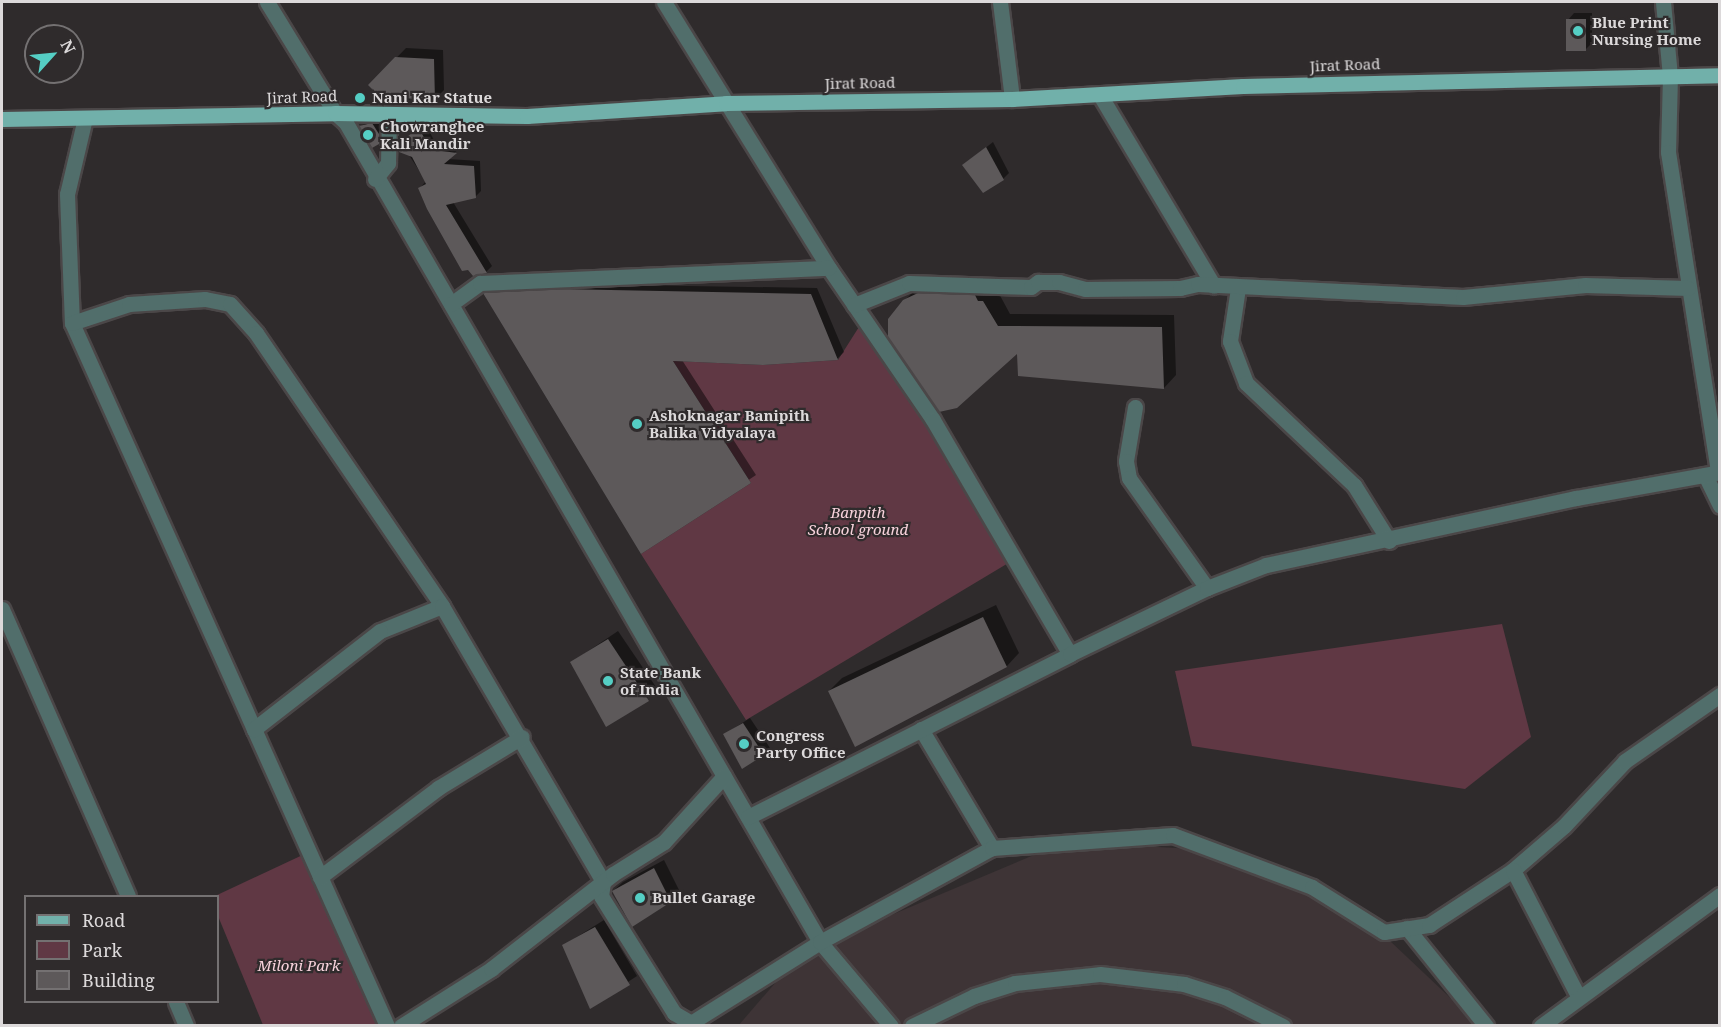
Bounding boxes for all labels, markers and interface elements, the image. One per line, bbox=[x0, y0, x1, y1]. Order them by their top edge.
place label: Blue Print Nursing Home bbox=[1592, 13, 1701, 48]
marker: Blue Print Nursing Home bbox=[1569, 22, 1587, 40]
north arrow bbox=[24, 24, 84, 84]
text: N bbox=[56, 36, 81, 57]
street label: Jirat Road bbox=[1309, 55, 1381, 75]
street label: Jirat Road bbox=[825, 73, 895, 93]
street label: Jirat Road bbox=[266, 87, 338, 107]
place label: Nani Kar Statue bbox=[372, 89, 492, 107]
marker: Nani Kar Statue bbox=[353, 91, 367, 105]
place label: Chowranghee Kali Mandir bbox=[380, 117, 484, 152]
marker: Chowranghee Kali Mandir bbox=[361, 128, 375, 142]
place label: Ashoknagar Banipith Balika Vidyalaya bbox=[649, 406, 810, 441]
marker: Ashoknagar Banipith Balika Vidyalaya bbox=[630, 417, 644, 431]
park label: Banpith School ground bbox=[808, 503, 908, 538]
place label: State Bank of India bbox=[620, 663, 701, 698]
marker: State Bank of India bbox=[601, 674, 615, 688]
place label: Congress Party Office bbox=[756, 726, 845, 761]
marker: Congress Party Office bbox=[737, 737, 751, 751]
place label: Bullet Garage bbox=[652, 889, 755, 907]
marker: Bullet Garage bbox=[633, 891, 647, 905]
legend bbox=[24, 895, 219, 1003]
text: Road bbox=[82, 908, 125, 932]
text: Park bbox=[82, 938, 122, 962]
park label: Miloni Park bbox=[258, 957, 340, 975]
text: Building bbox=[82, 968, 155, 992]

